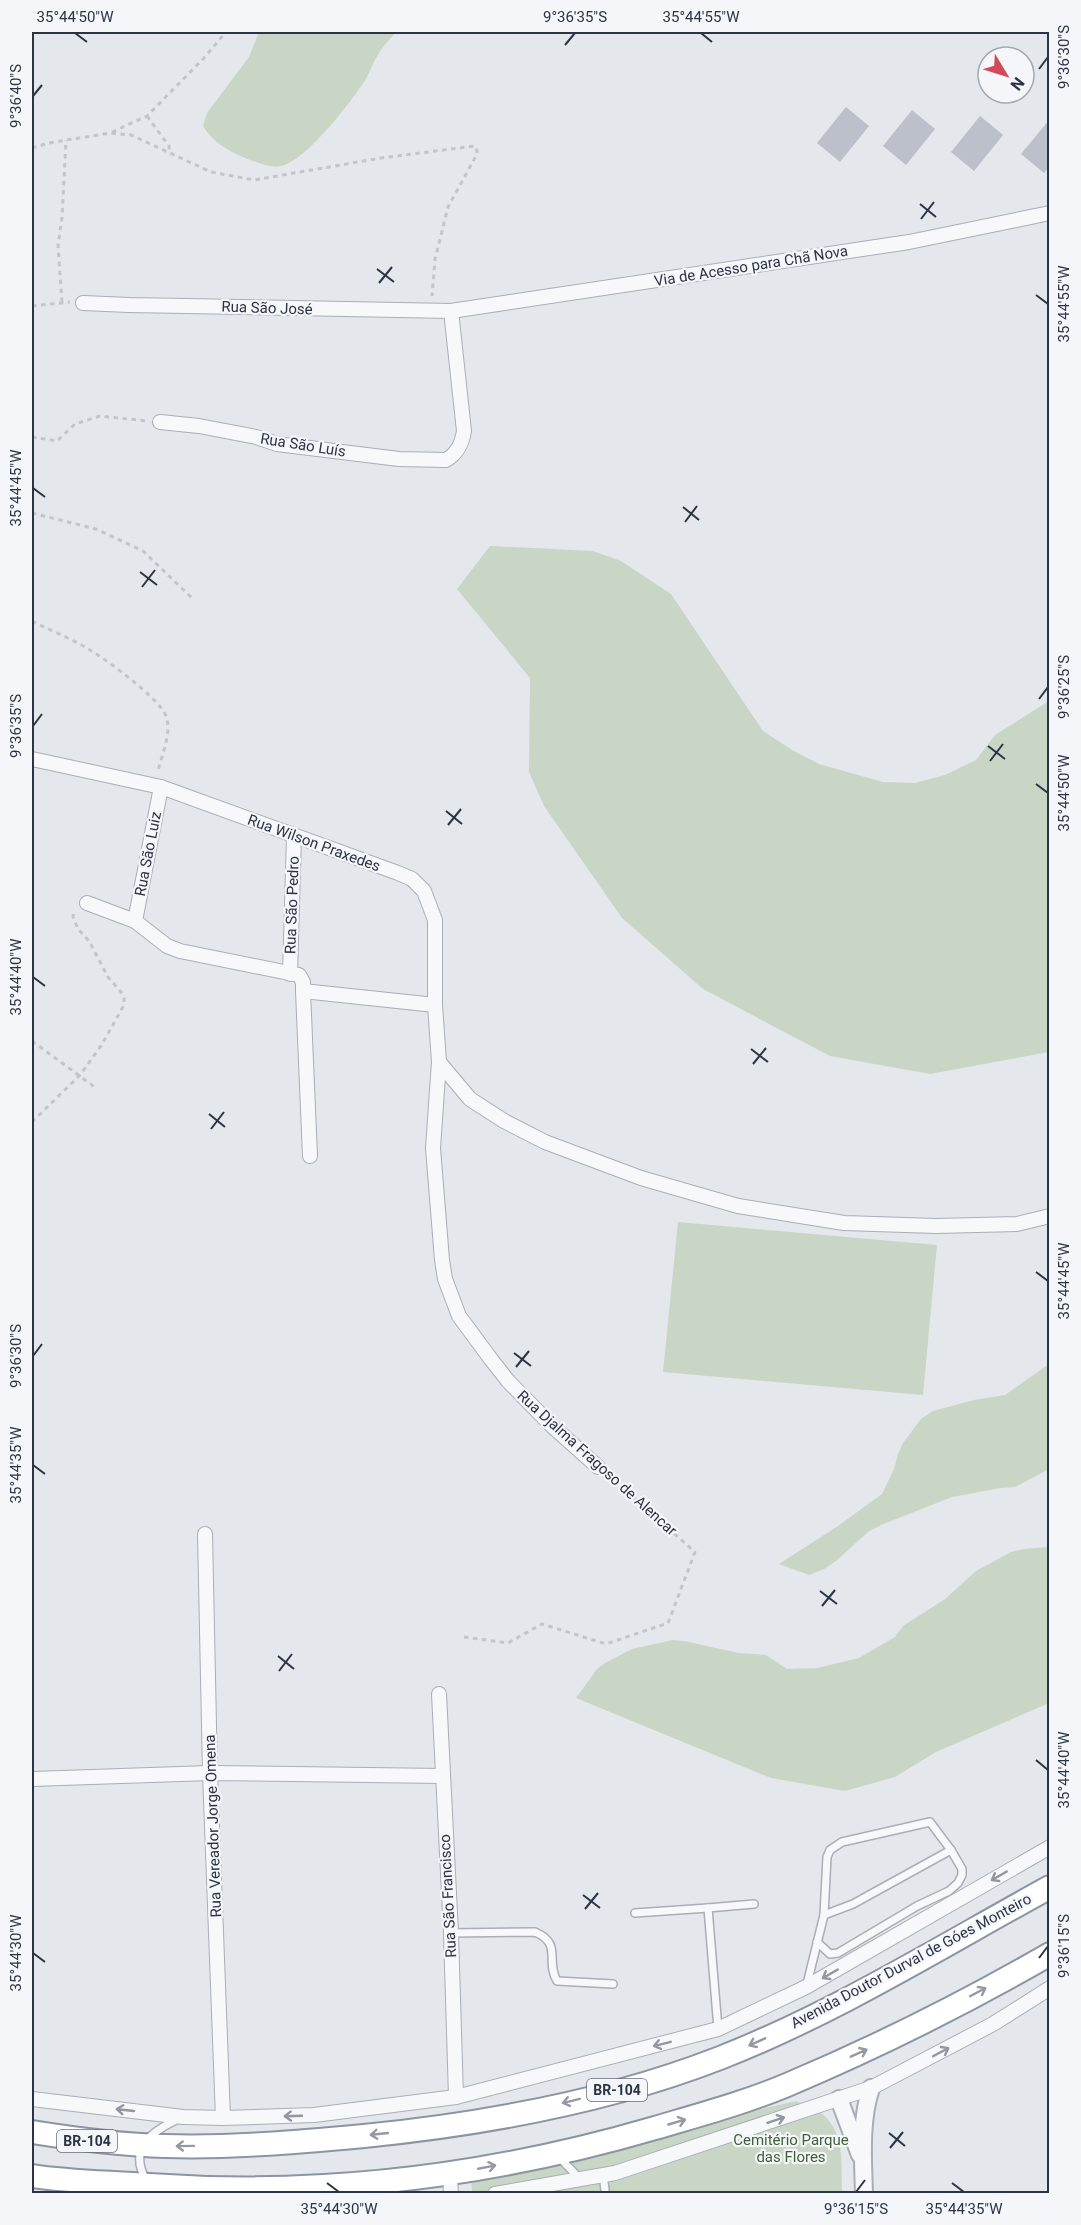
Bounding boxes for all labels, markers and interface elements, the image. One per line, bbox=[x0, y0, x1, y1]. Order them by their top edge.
text: 35°44'50"W bbox=[37, 8, 113, 26]
text: 9°36'35"S bbox=[543, 8, 607, 26]
text: 35°44'55"W bbox=[663, 8, 739, 26]
text: 9°36'30"S bbox=[1055, 25, 1073, 89]
north arrow bbox=[976, 45, 1036, 105]
text: 9°36'40"S bbox=[7, 64, 25, 128]
text: N bbox=[1006, 74, 1028, 94]
street label: Via de Acesso para Chã Nova bbox=[653, 242, 849, 290]
text: 35°44'55"W bbox=[1055, 266, 1073, 342]
street label: Rua São José bbox=[221, 297, 313, 319]
street label: Rua São Luís bbox=[259, 429, 347, 461]
text: 35°44'45"W bbox=[7, 450, 25, 526]
text: 9°36'25"S bbox=[1055, 655, 1073, 719]
text: 9°36'35"S bbox=[7, 694, 25, 758]
text: 35°44'50"W bbox=[1055, 755, 1073, 831]
street label: Rua São Luiz bbox=[131, 810, 165, 898]
street label: Rua Wilson Praxedes bbox=[245, 811, 383, 875]
street label: Rua São Pedro bbox=[281, 856, 303, 954]
text: 35°44'40"W bbox=[7, 939, 25, 1015]
text: 35°44'45"W bbox=[1055, 1243, 1073, 1319]
text: 9°36'30"S bbox=[7, 1324, 25, 1388]
street label: Rua Djalma Fragoso de Alencar bbox=[513, 1387, 681, 1539]
text: 35°44'35"W bbox=[7, 1427, 25, 1503]
text: 35°44'40"W bbox=[1055, 1732, 1073, 1808]
street label: Rua Vereador Jorge Omena bbox=[201, 1734, 225, 1918]
street label: Rua São Francisco bbox=[436, 1834, 460, 1958]
one-way arrow bbox=[991, 1871, 1008, 1883]
street label: Avenida Doutor Durval de Góes Monteiro bbox=[788, 1890, 1034, 2032]
text: 9°36'15"S bbox=[1055, 1914, 1073, 1978]
text: 35°44'30"W bbox=[7, 1915, 25, 1991]
one-way arrow bbox=[822, 1968, 839, 1980]
one-way arrow bbox=[969, 1986, 986, 1998]
one-way arrow bbox=[748, 2036, 766, 2048]
one-way arrow bbox=[652, 2038, 671, 2050]
one-way arrow bbox=[849, 2046, 867, 2058]
one-way arrow bbox=[932, 2046, 950, 2057]
road number: BR-104 bbox=[587, 2079, 647, 2101]
one-way arrow bbox=[562, 2096, 581, 2108]
one-way arrow bbox=[115, 2104, 135, 2115]
one-way arrow bbox=[284, 2110, 304, 2121]
one-way arrow bbox=[766, 2114, 785, 2125]
one-way arrow bbox=[667, 2116, 686, 2127]
one-way arrow bbox=[370, 2129, 390, 2140]
road number: BR-104 bbox=[57, 2130, 117, 2152]
park label: Cemitério Parque das Flores bbox=[733, 2131, 849, 2166]
one-way arrow bbox=[175, 2140, 195, 2152]
one-way arrow bbox=[477, 2161, 496, 2172]
text: 35°44'30"W bbox=[301, 2200, 377, 2218]
text: 9°36'15"S bbox=[824, 2200, 888, 2218]
text: 35°44'35"W bbox=[926, 2200, 1002, 2218]

